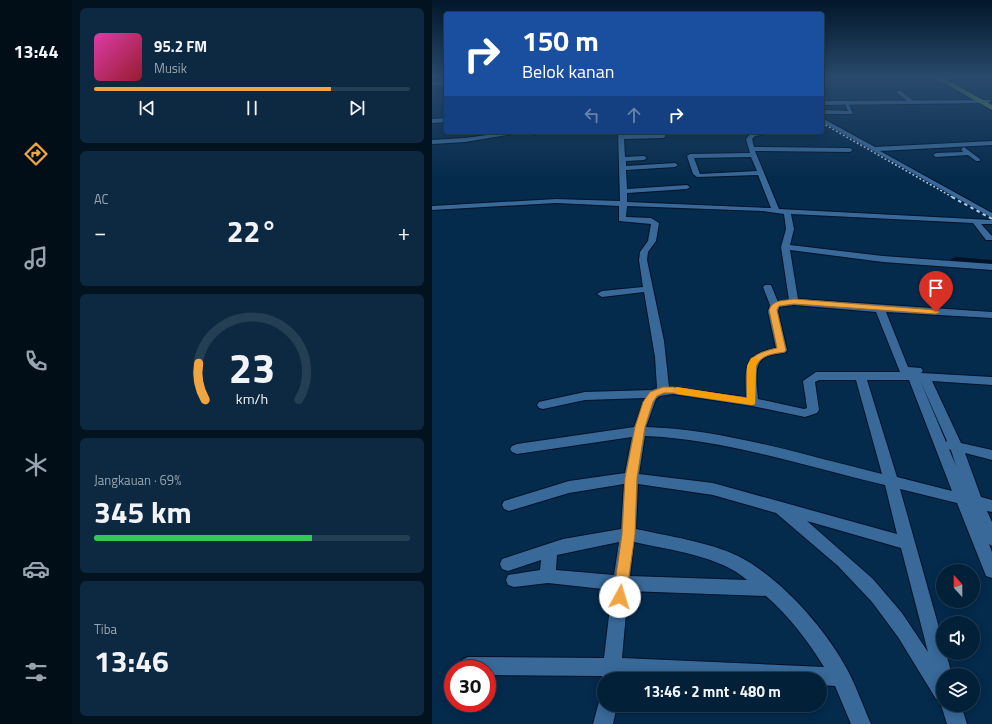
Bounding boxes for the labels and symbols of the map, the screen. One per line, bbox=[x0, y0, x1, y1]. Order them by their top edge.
pin bbox=[919, 271, 953, 312]
north arrow bbox=[936, 564, 980, 608]
position arrow bbox=[599, 576, 641, 618]
speed limit sign: 30 bbox=[444, 660, 496, 712]

